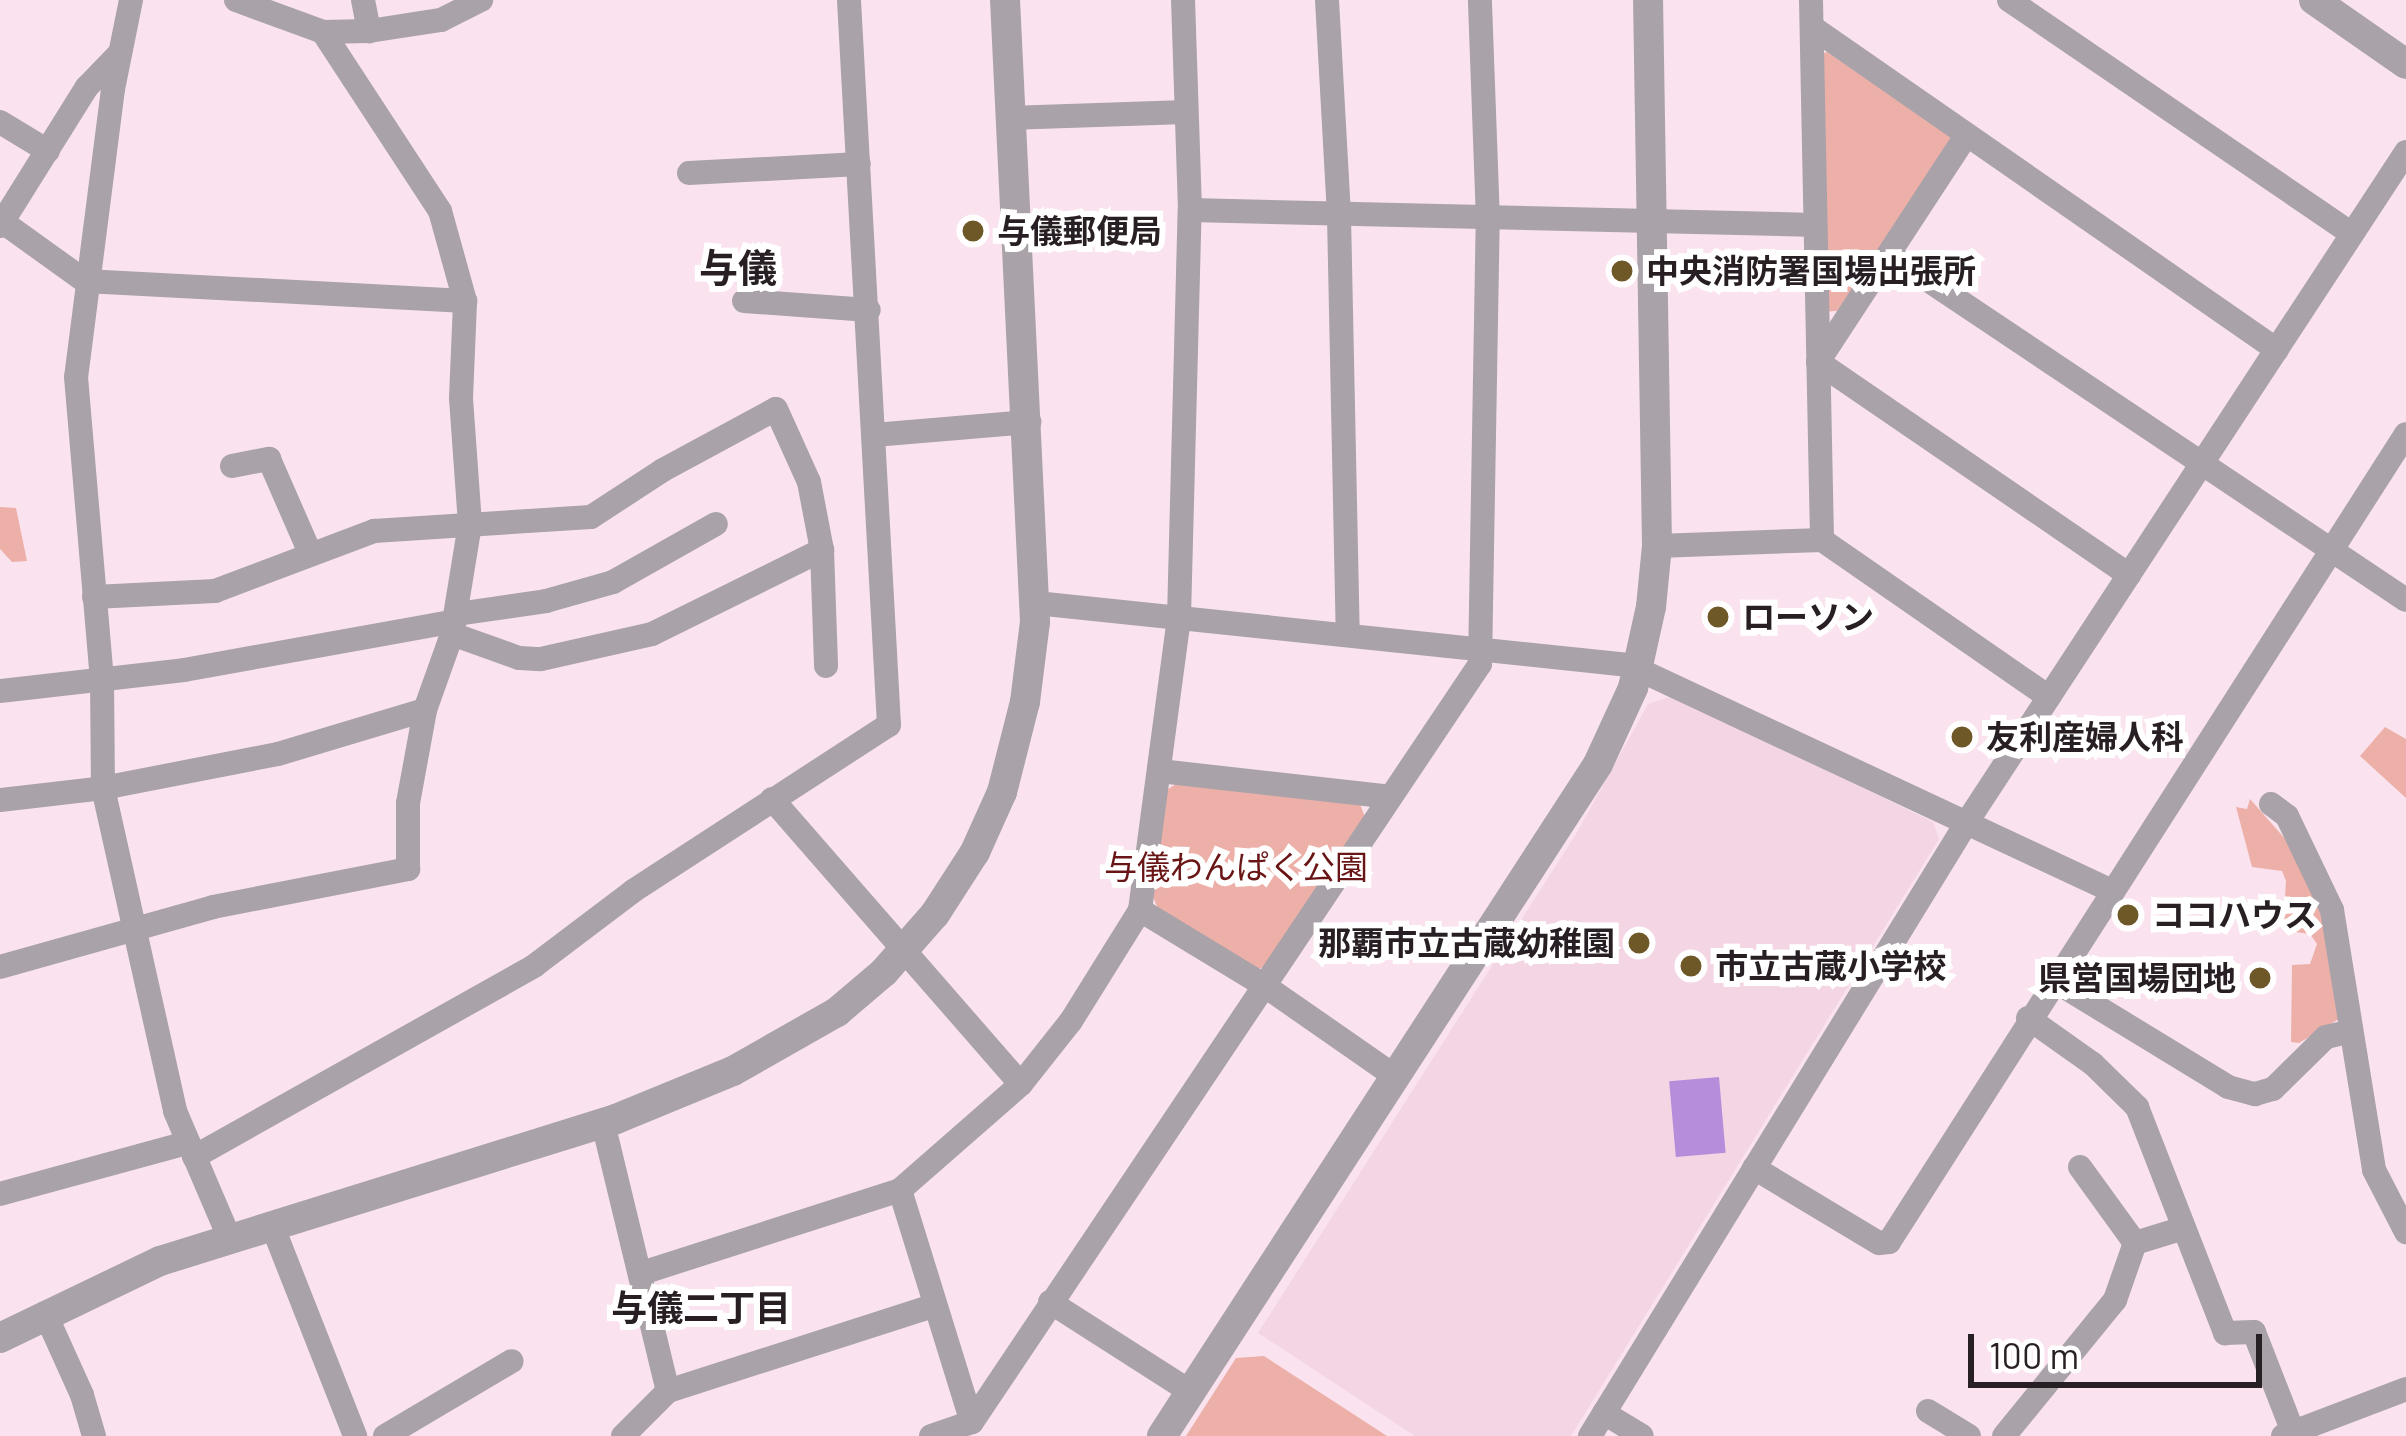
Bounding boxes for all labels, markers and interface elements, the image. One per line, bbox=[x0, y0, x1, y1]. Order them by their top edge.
place label: 与儀郵便局 bbox=[997, 211, 1162, 251]
marker: 与儀郵便局 bbox=[960, 218, 986, 244]
district label: 与儀 bbox=[699, 244, 777, 290]
place label: 中央消防署国場出張所 bbox=[1646, 251, 1976, 291]
marker: 中央消防署国場出張所 bbox=[1609, 258, 1635, 284]
place label: ローソン bbox=[1742, 597, 1874, 637]
marker: ローソン bbox=[1705, 604, 1731, 630]
place label: 友利産婦人科 bbox=[1986, 717, 2184, 757]
marker: 友利産婦人科 bbox=[1949, 724, 1975, 750]
park label: 与儀わんぱく公園 bbox=[1104, 847, 1368, 887]
place label: ココハウス bbox=[2152, 895, 2317, 935]
marker: ココハウス bbox=[2115, 902, 2141, 928]
place label: 那覇市立古蔵幼稚園 bbox=[1318, 923, 1615, 963]
marker: 那覇市立古蔵幼稚園 bbox=[1626, 930, 1652, 956]
place label: 市立古蔵小学校 bbox=[1715, 946, 1946, 986]
marker: 市立古蔵小学校 bbox=[1678, 953, 1704, 979]
place label: 県営国場団地 bbox=[2038, 958, 2236, 998]
marker: 県営国場団地 bbox=[2247, 965, 2273, 991]
district label: 与儀二丁目 bbox=[611, 1285, 791, 1329]
scale bar bbox=[1974, 1310, 2268, 1384]
text: 100 m bbox=[1989, 1333, 2079, 1376]

